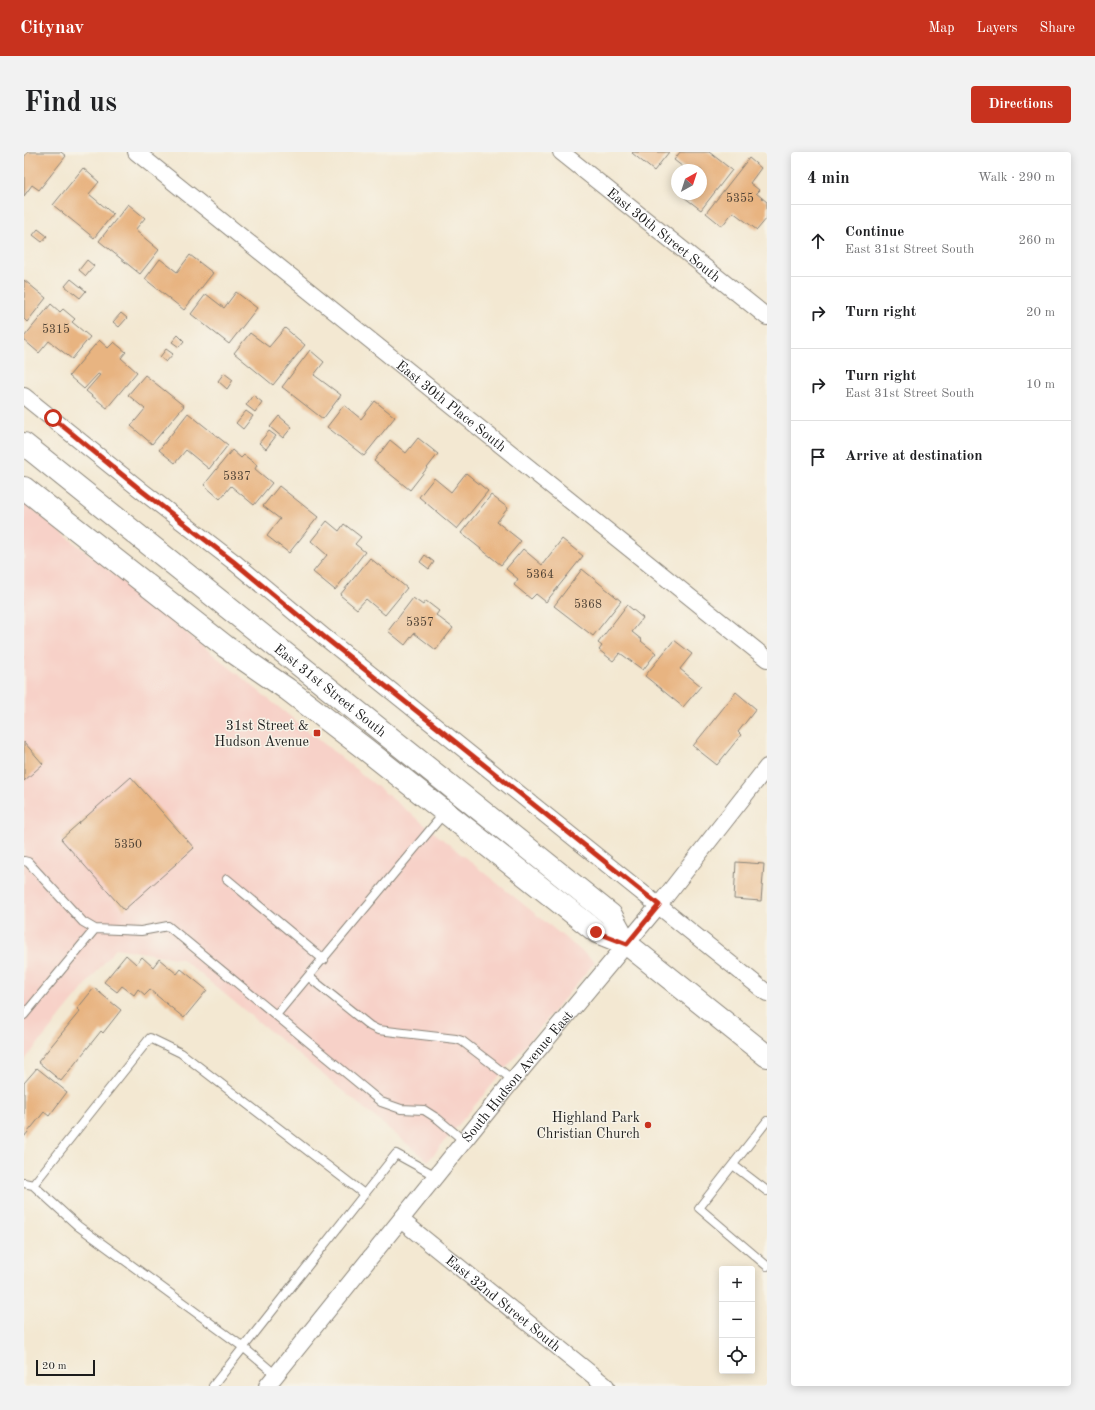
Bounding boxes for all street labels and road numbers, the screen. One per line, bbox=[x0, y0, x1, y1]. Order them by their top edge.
street label: East 30th Street South bbox=[604, 186, 723, 285]
street label: East 30th Place South bbox=[393, 358, 509, 455]
street label: East 31st Street South bbox=[271, 642, 389, 740]
street label: South Hudson Avenue East bbox=[460, 1008, 576, 1145]
street label: East 32nd Street South bbox=[443, 1253, 563, 1355]

